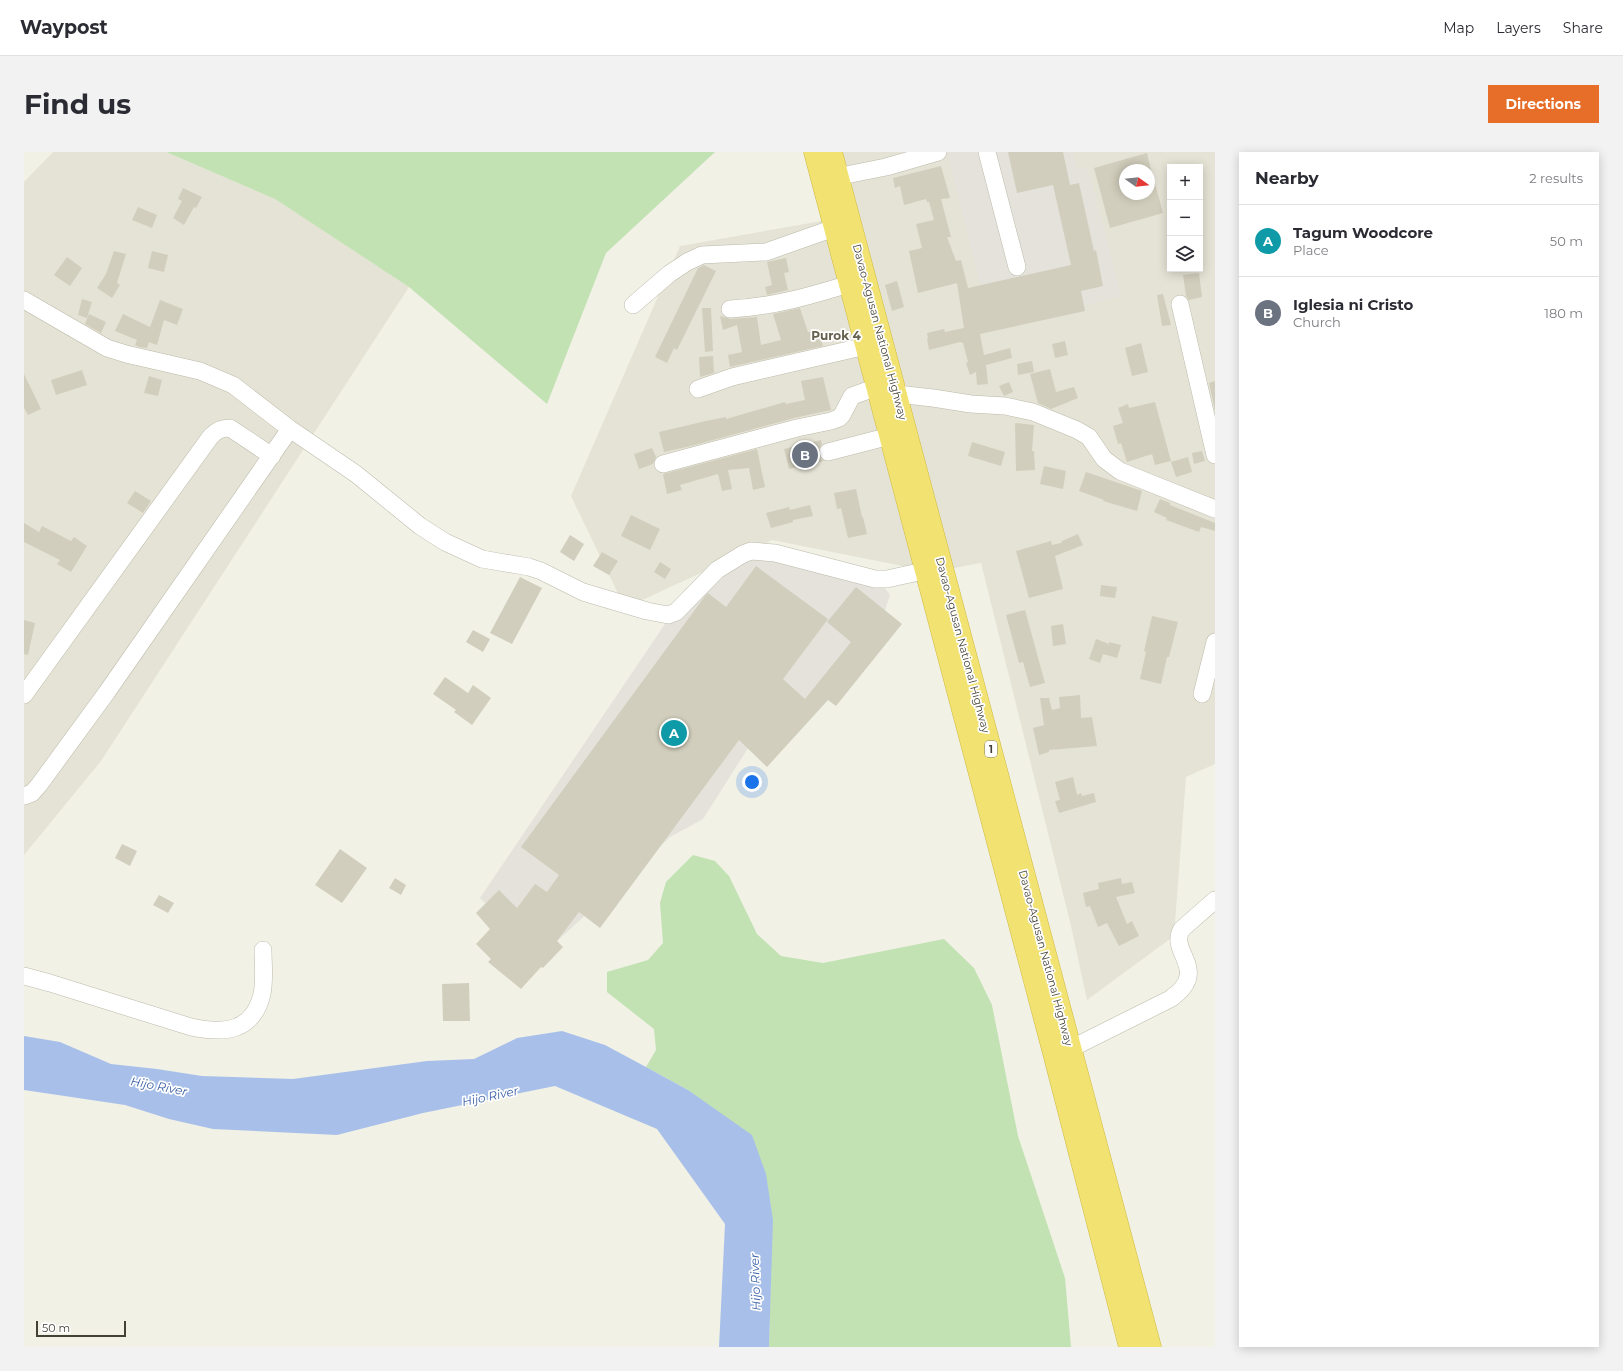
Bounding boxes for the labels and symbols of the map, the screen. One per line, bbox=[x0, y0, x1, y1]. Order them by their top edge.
north arrow bbox=[1119, 164, 1155, 200]
street label: Davao-Agusan National Highway bbox=[850, 242, 910, 422]
district label: Purok 4 bbox=[811, 328, 861, 343]
pin: B bbox=[792, 440, 818, 470]
street label: Davao-Agusan National Highway bbox=[933, 555, 993, 735]
pin: A bbox=[661, 718, 687, 748]
road number: 1 bbox=[985, 741, 997, 757]
your location bbox=[742, 772, 762, 792]
street label: Davao-Agusan National Highway bbox=[1016, 868, 1076, 1048]
water label: Hijo River bbox=[129, 1073, 189, 1099]
water label: Hijo River bbox=[460, 1083, 520, 1109]
water label: Hijo River bbox=[746, 1253, 763, 1311]
scale bar bbox=[36, 1319, 126, 1338]

